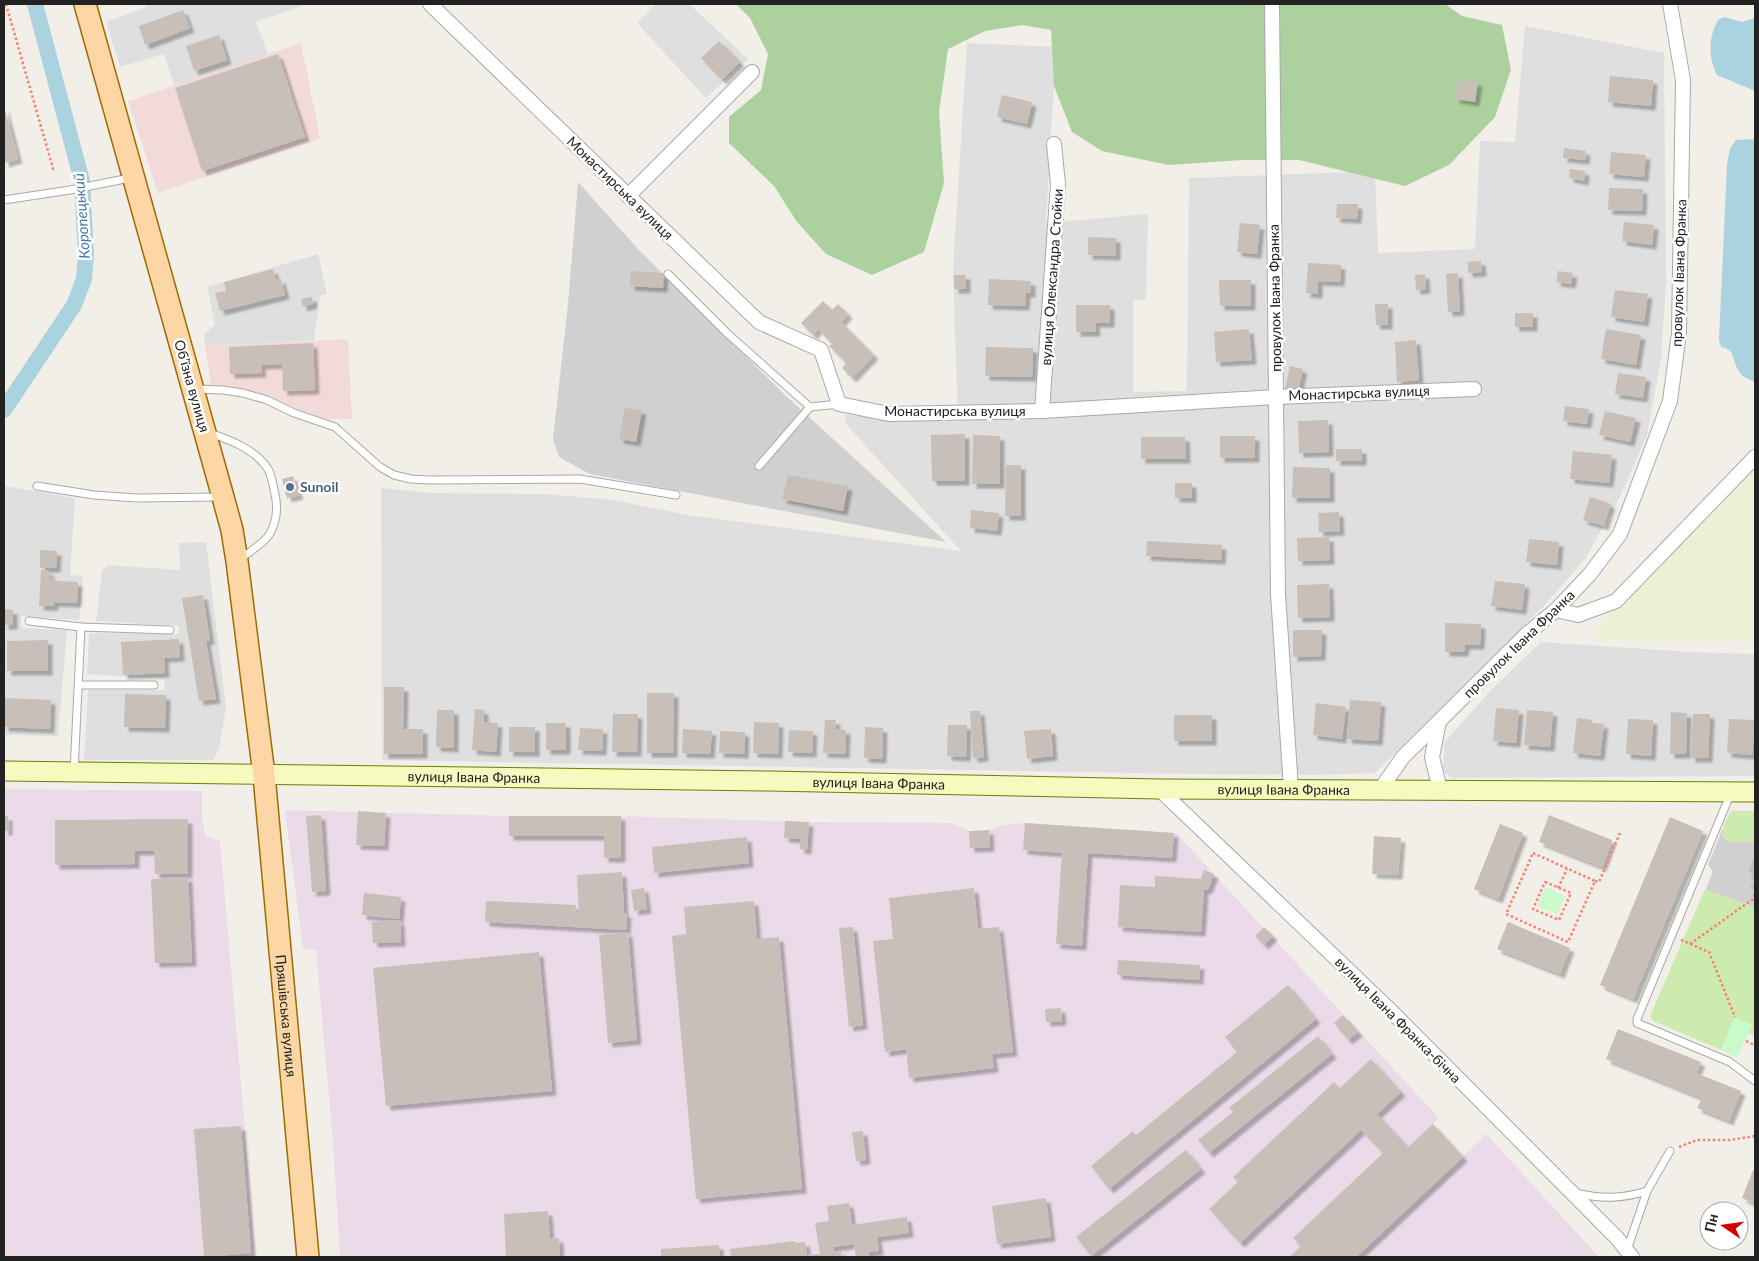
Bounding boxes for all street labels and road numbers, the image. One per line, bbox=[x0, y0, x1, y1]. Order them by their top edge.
street label: Монастирська вулиця bbox=[564, 132, 677, 243]
street label: вулиця Олександра Стойки bbox=[1037, 188, 1066, 366]
street label: провулок Івана Франка bbox=[1667, 199, 1690, 347]
street label: провулок Івана Франка bbox=[1265, 224, 1284, 372]
street label: Обʼїзна вулиця bbox=[171, 338, 214, 434]
street label: Монастирська вулиця bbox=[1288, 382, 1430, 403]
street label: Монастирська вулиця bbox=[884, 402, 1026, 419]
street label: провулок Івана Франка bbox=[1460, 586, 1578, 701]
street label: вулиця Івана Франка bbox=[408, 767, 540, 786]
street label: вулиця Івана Франка bbox=[812, 773, 945, 793]
street label: вулиця Івана Франка bbox=[1218, 780, 1350, 798]
street label: вулиця Івана Франка-бічна bbox=[1332, 953, 1465, 1086]
street label: Пряшівська вулиця bbox=[272, 954, 301, 1078]

